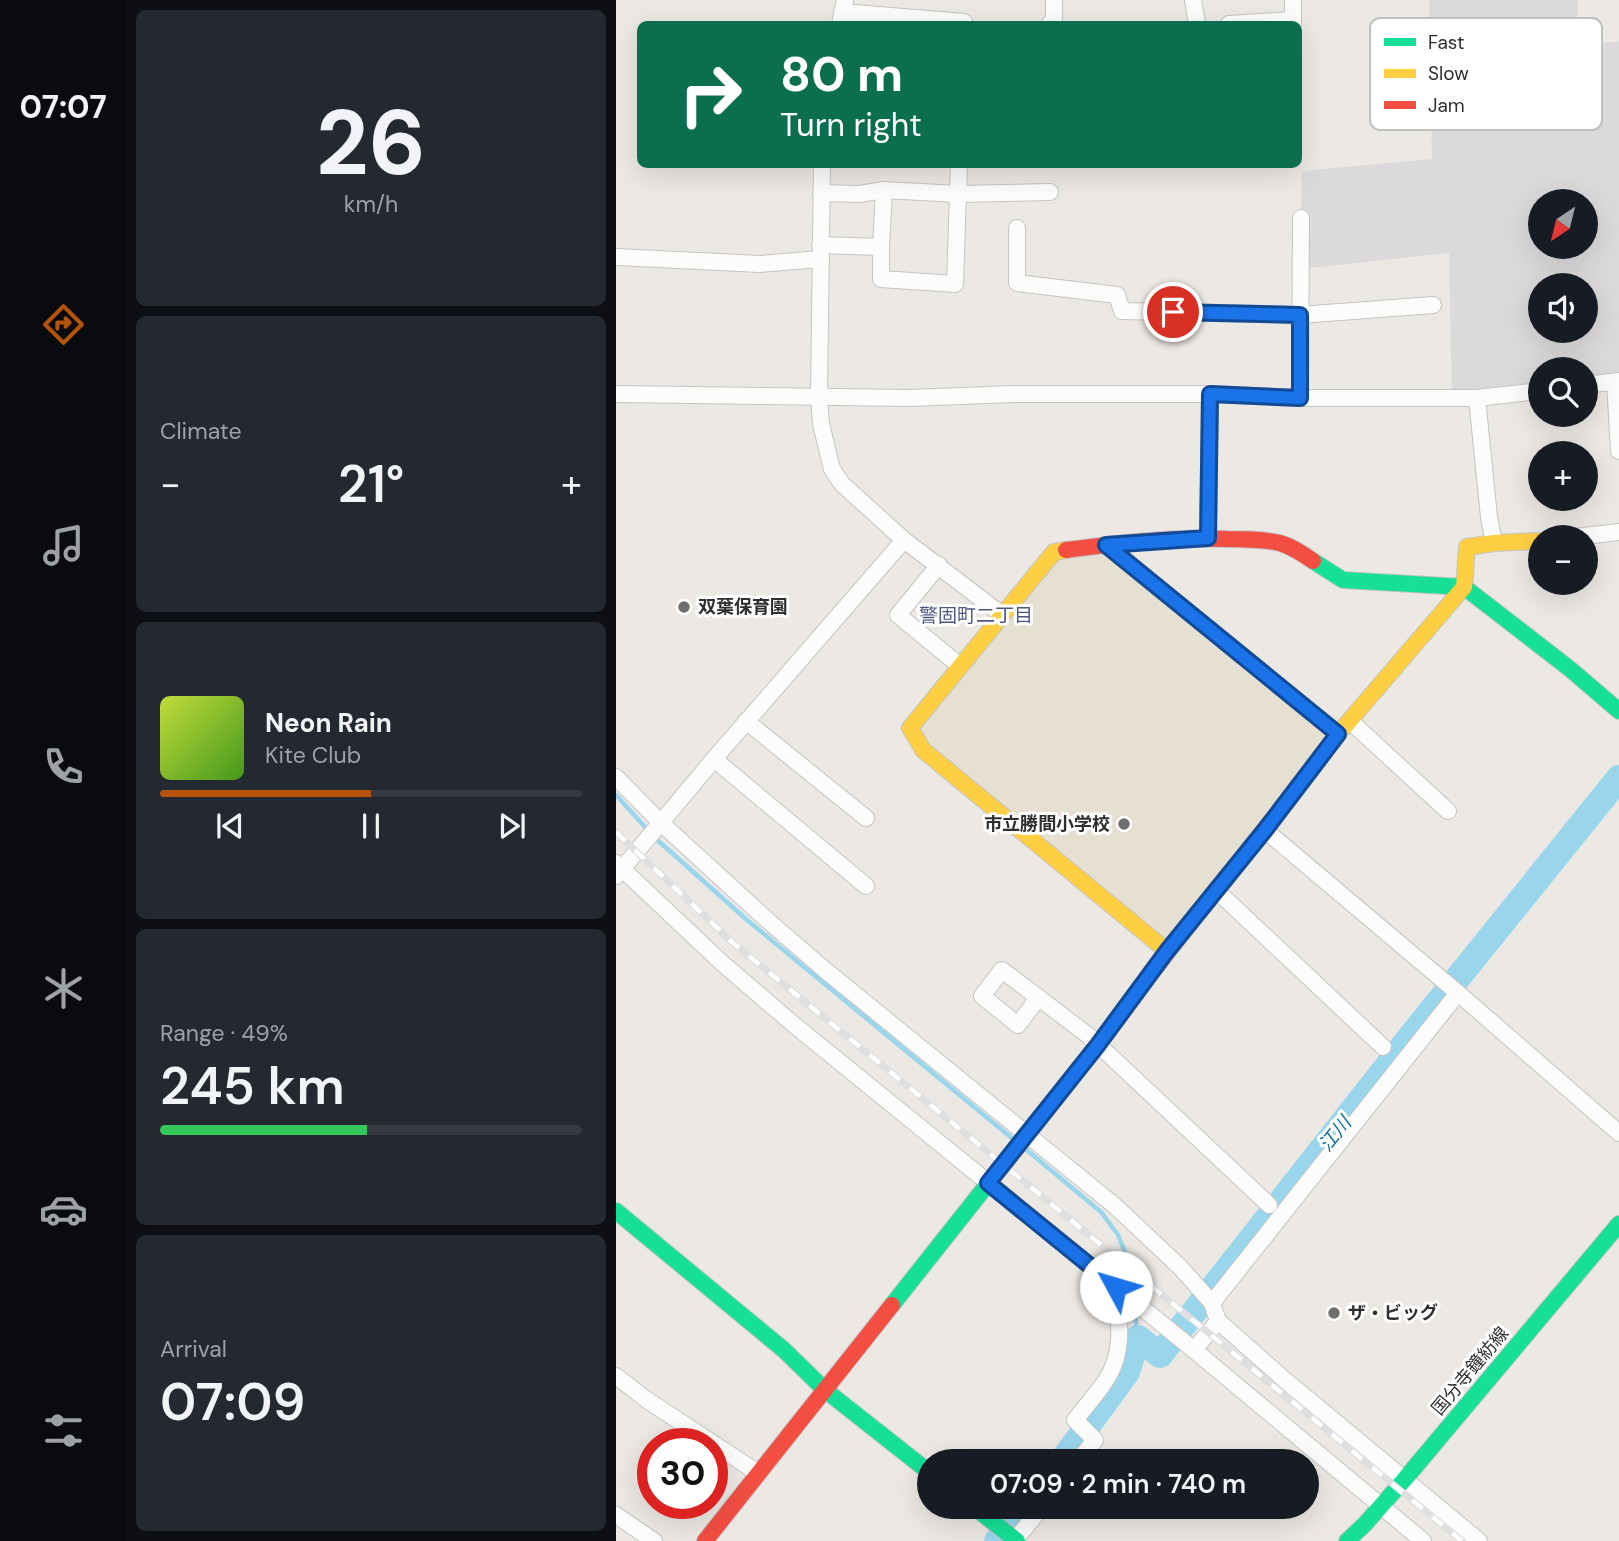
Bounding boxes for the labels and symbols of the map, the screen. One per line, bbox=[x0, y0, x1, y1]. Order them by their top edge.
legend bbox=[1370, 18, 1602, 130]
text: Fast bbox=[1428, 30, 1464, 55]
text: Slow bbox=[1428, 61, 1469, 86]
text: Jam bbox=[1428, 93, 1465, 118]
north arrow bbox=[1528, 189, 1598, 259]
pin bbox=[1143, 282, 1203, 342]
place label: 双葉保育園 bbox=[698, 595, 788, 619]
marker: 双葉保育園 bbox=[676, 599, 692, 615]
district label: 警固町二丁目 bbox=[919, 603, 1033, 628]
place label: 市立勝間小学校 bbox=[984, 812, 1110, 836]
marker: 市立勝間小学校 bbox=[1116, 816, 1132, 832]
water label: 江川 bbox=[1313, 1110, 1358, 1157]
position arrow bbox=[1079, 1250, 1153, 1324]
place label: ザ・ビッグ bbox=[1348, 1301, 1438, 1325]
marker: ザ・ビッグ bbox=[1326, 1305, 1342, 1321]
street label: 国分寺鐘紡線 bbox=[1426, 1322, 1514, 1420]
speed limit sign: 30 bbox=[637, 1428, 728, 1519]

